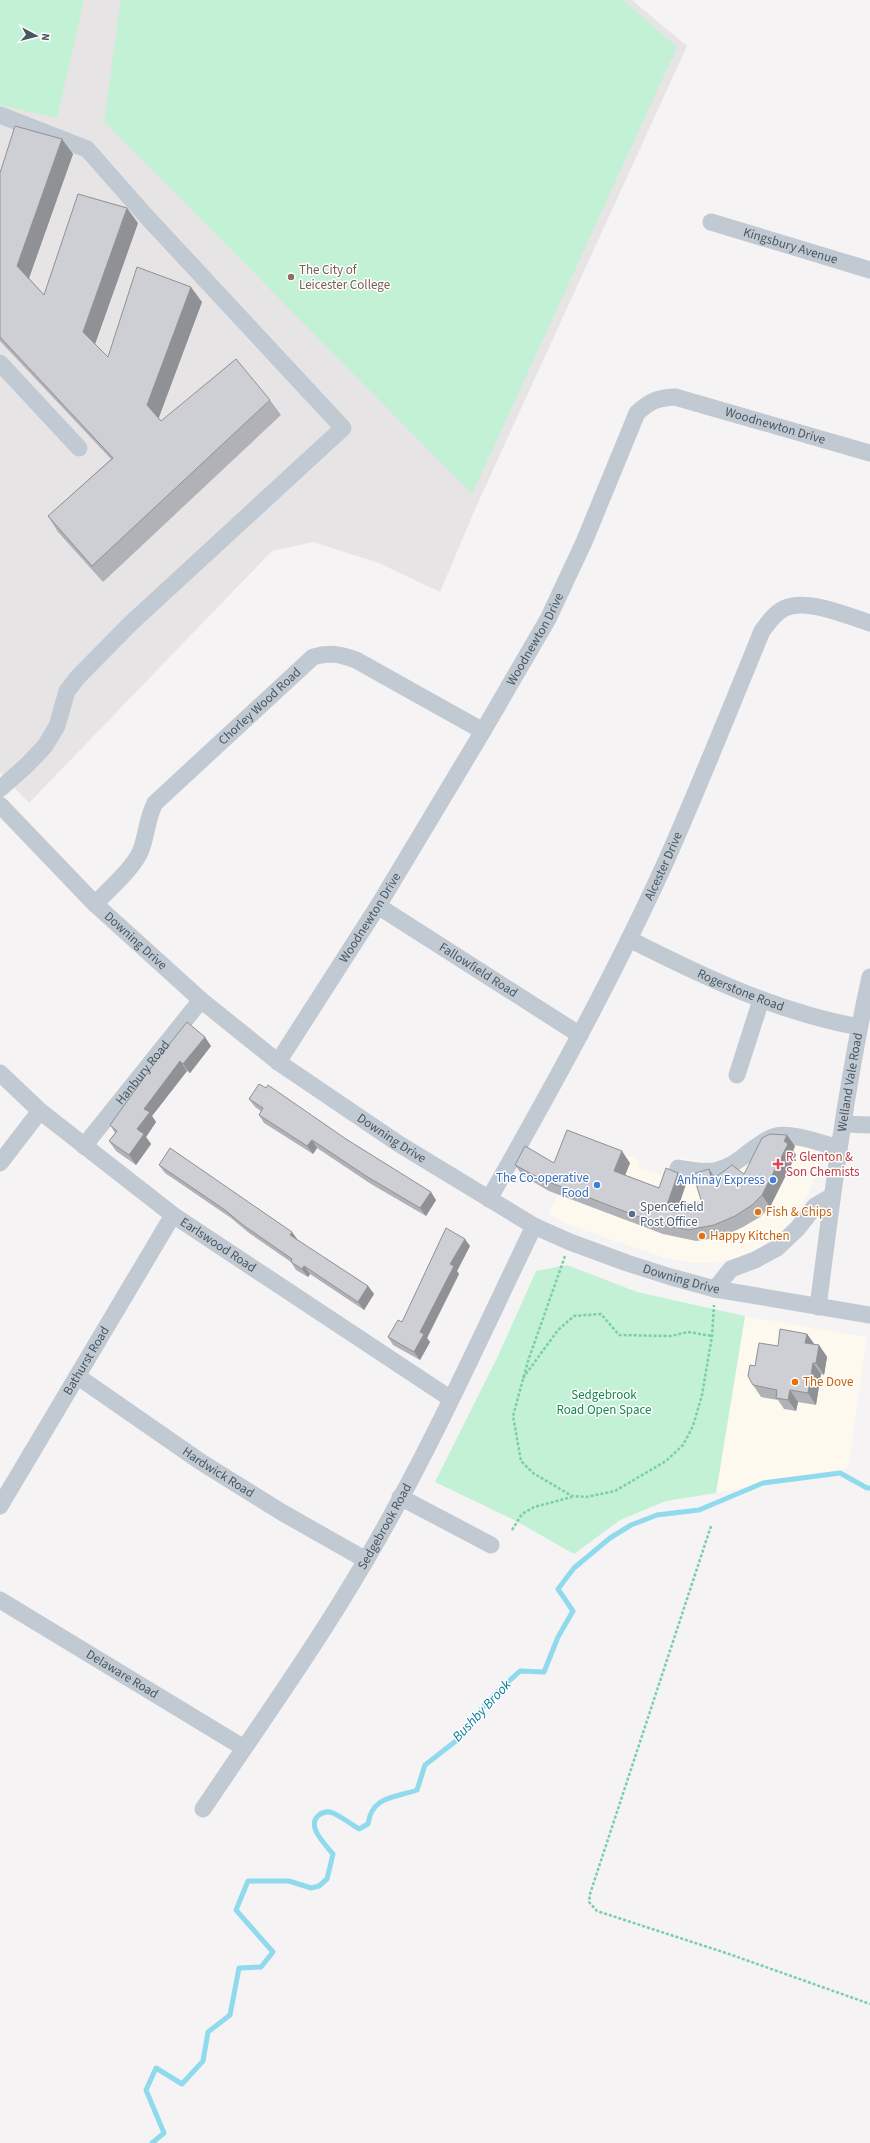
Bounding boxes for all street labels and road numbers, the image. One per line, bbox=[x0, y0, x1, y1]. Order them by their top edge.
street label: Kingsbury Avenue bbox=[741, 223, 840, 269]
street label: Woodnewton Drive bbox=[723, 403, 828, 449]
street label: Woodnewton Drive bbox=[502, 590, 568, 689]
street label: Chorley Wood Road bbox=[214, 663, 305, 749]
street label: Alcester Drive bbox=[640, 829, 687, 903]
street label: Woodnewton Drive bbox=[335, 869, 405, 967]
street label: Downing Drive bbox=[100, 908, 171, 974]
street label: Fallowfield Road bbox=[435, 938, 521, 1002]
street label: Rogerstone Road bbox=[694, 965, 786, 1016]
street label: Welland Vale Road bbox=[833, 1031, 867, 1133]
street label: Hanbury Road bbox=[111, 1037, 174, 1109]
street label: Downing Drive bbox=[354, 1109, 430, 1167]
street label: Earlswood Road bbox=[176, 1213, 260, 1277]
street label: Downing Drive bbox=[641, 1260, 721, 1299]
street label: Bathurst Road bbox=[59, 1323, 114, 1399]
street label: Hardwick Road bbox=[179, 1443, 258, 1502]
street label: Sedgebrook Road bbox=[353, 1480, 416, 1573]
street label: Delaware Road bbox=[83, 1645, 162, 1703]

